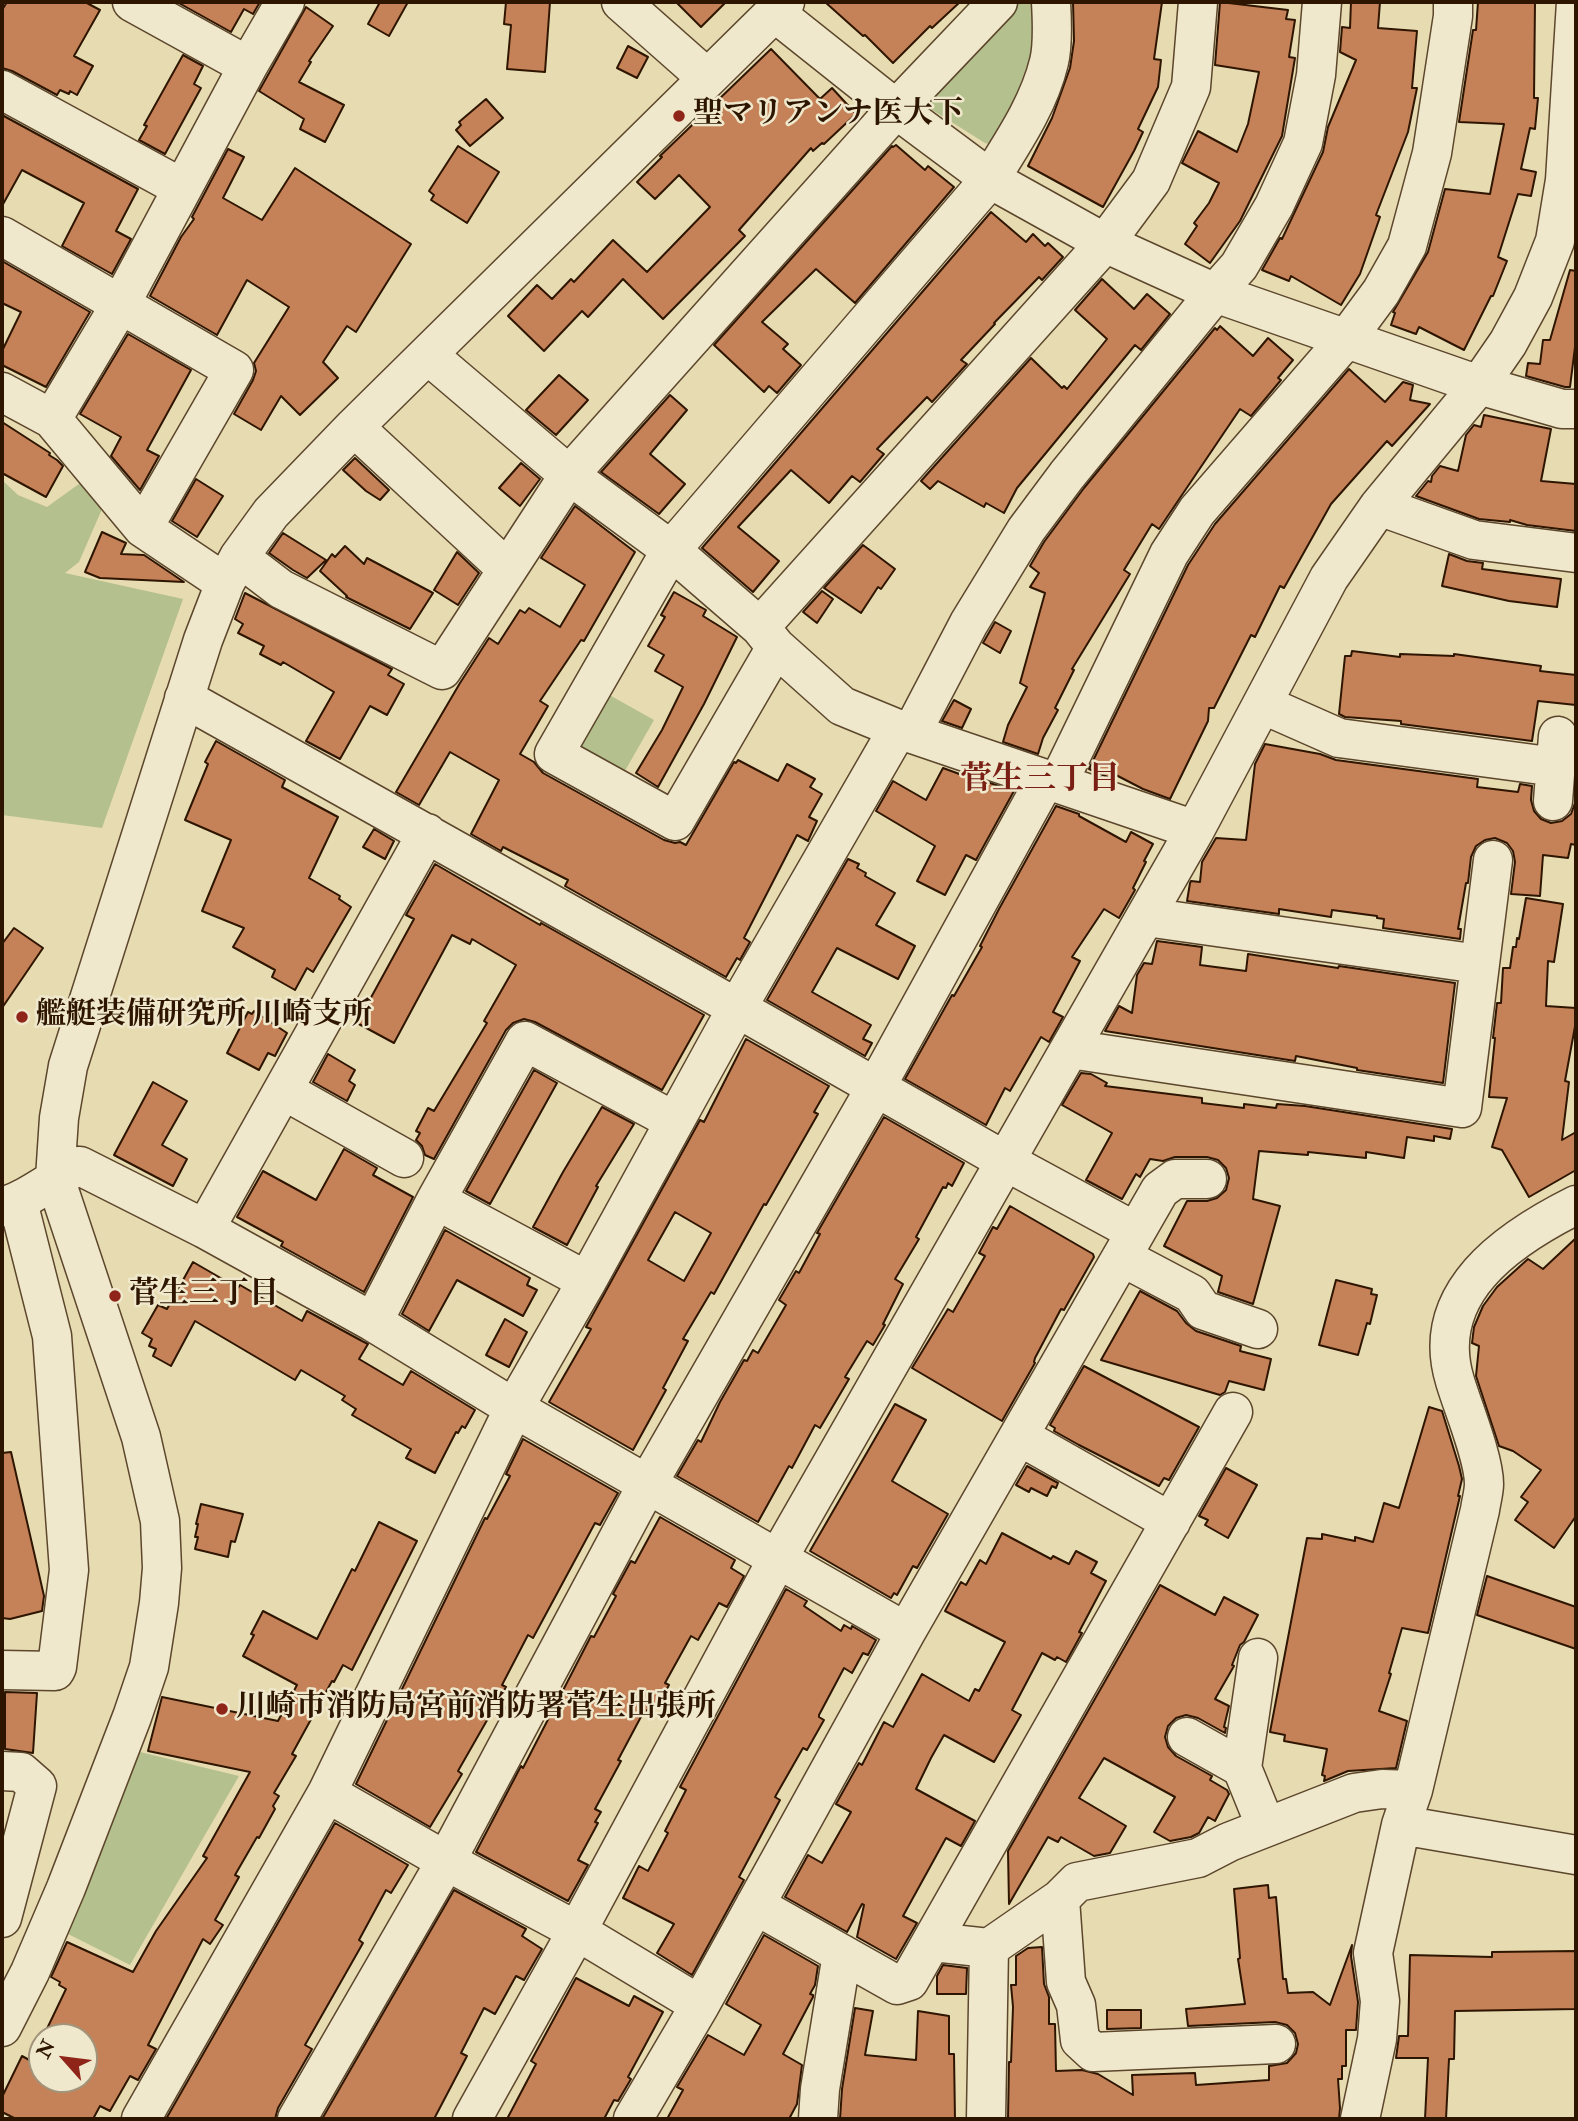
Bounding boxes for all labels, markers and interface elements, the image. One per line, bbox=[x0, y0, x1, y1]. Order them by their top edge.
place label: 聖マリアンナ医大下 bbox=[693, 98, 963, 134]
marker: 聖マリアンナ医大下 bbox=[671, 108, 687, 124]
district label: 菅生三丁目 bbox=[960, 762, 1120, 800]
place label: 艦艇装備研究所 川崎支所 bbox=[36, 999, 372, 1035]
marker: 艦艇装備研究所 川崎支所 bbox=[14, 1009, 30, 1025]
place label: 菅生三丁目 bbox=[129, 1278, 279, 1314]
marker: 菅生三丁目 bbox=[107, 1288, 123, 1304]
place label: 川崎市消防局宮前消防署菅生出張所 bbox=[236, 1691, 716, 1727]
marker: 川崎市消防局宮前消防署菅生出張所 bbox=[214, 1701, 230, 1717]
north arrow bbox=[28, 2023, 98, 2093]
text: N bbox=[32, 2036, 61, 2062]

